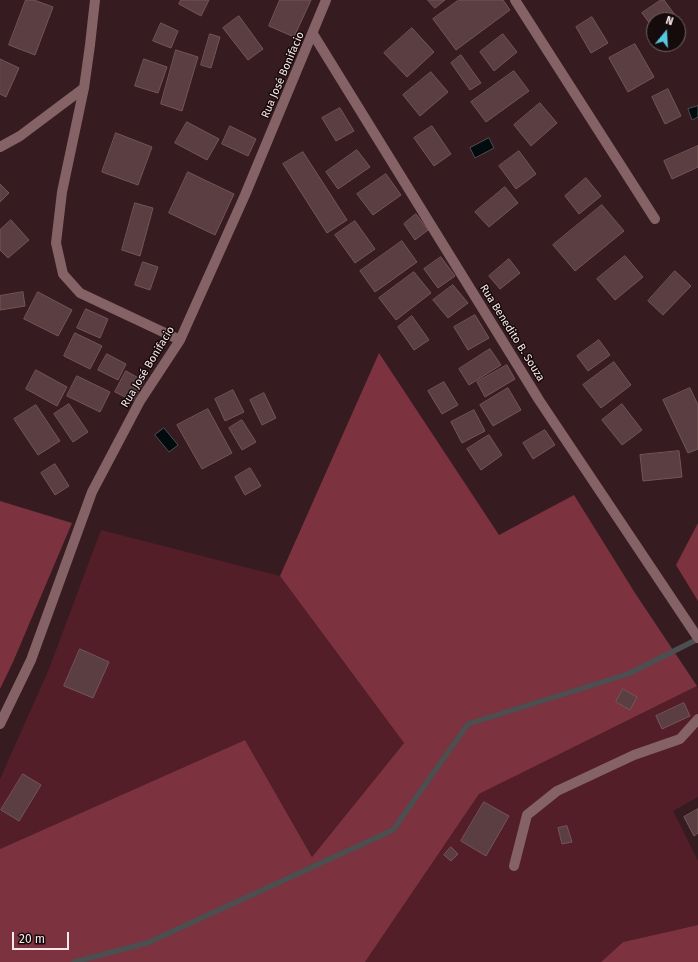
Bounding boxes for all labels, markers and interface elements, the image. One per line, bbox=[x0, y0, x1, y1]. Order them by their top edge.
north arrow bbox=[646, 12, 686, 52]
text: N bbox=[664, 14, 675, 28]
street label: Rua José Bonifacio bbox=[259, 30, 307, 120]
street label: Rua Benedito B. Souza bbox=[477, 282, 547, 384]
street label: Rua José Bonifacio bbox=[118, 324, 178, 410]
scale bar bbox=[14, 924, 71, 950]
text: 20 m bbox=[19, 932, 45, 946]

